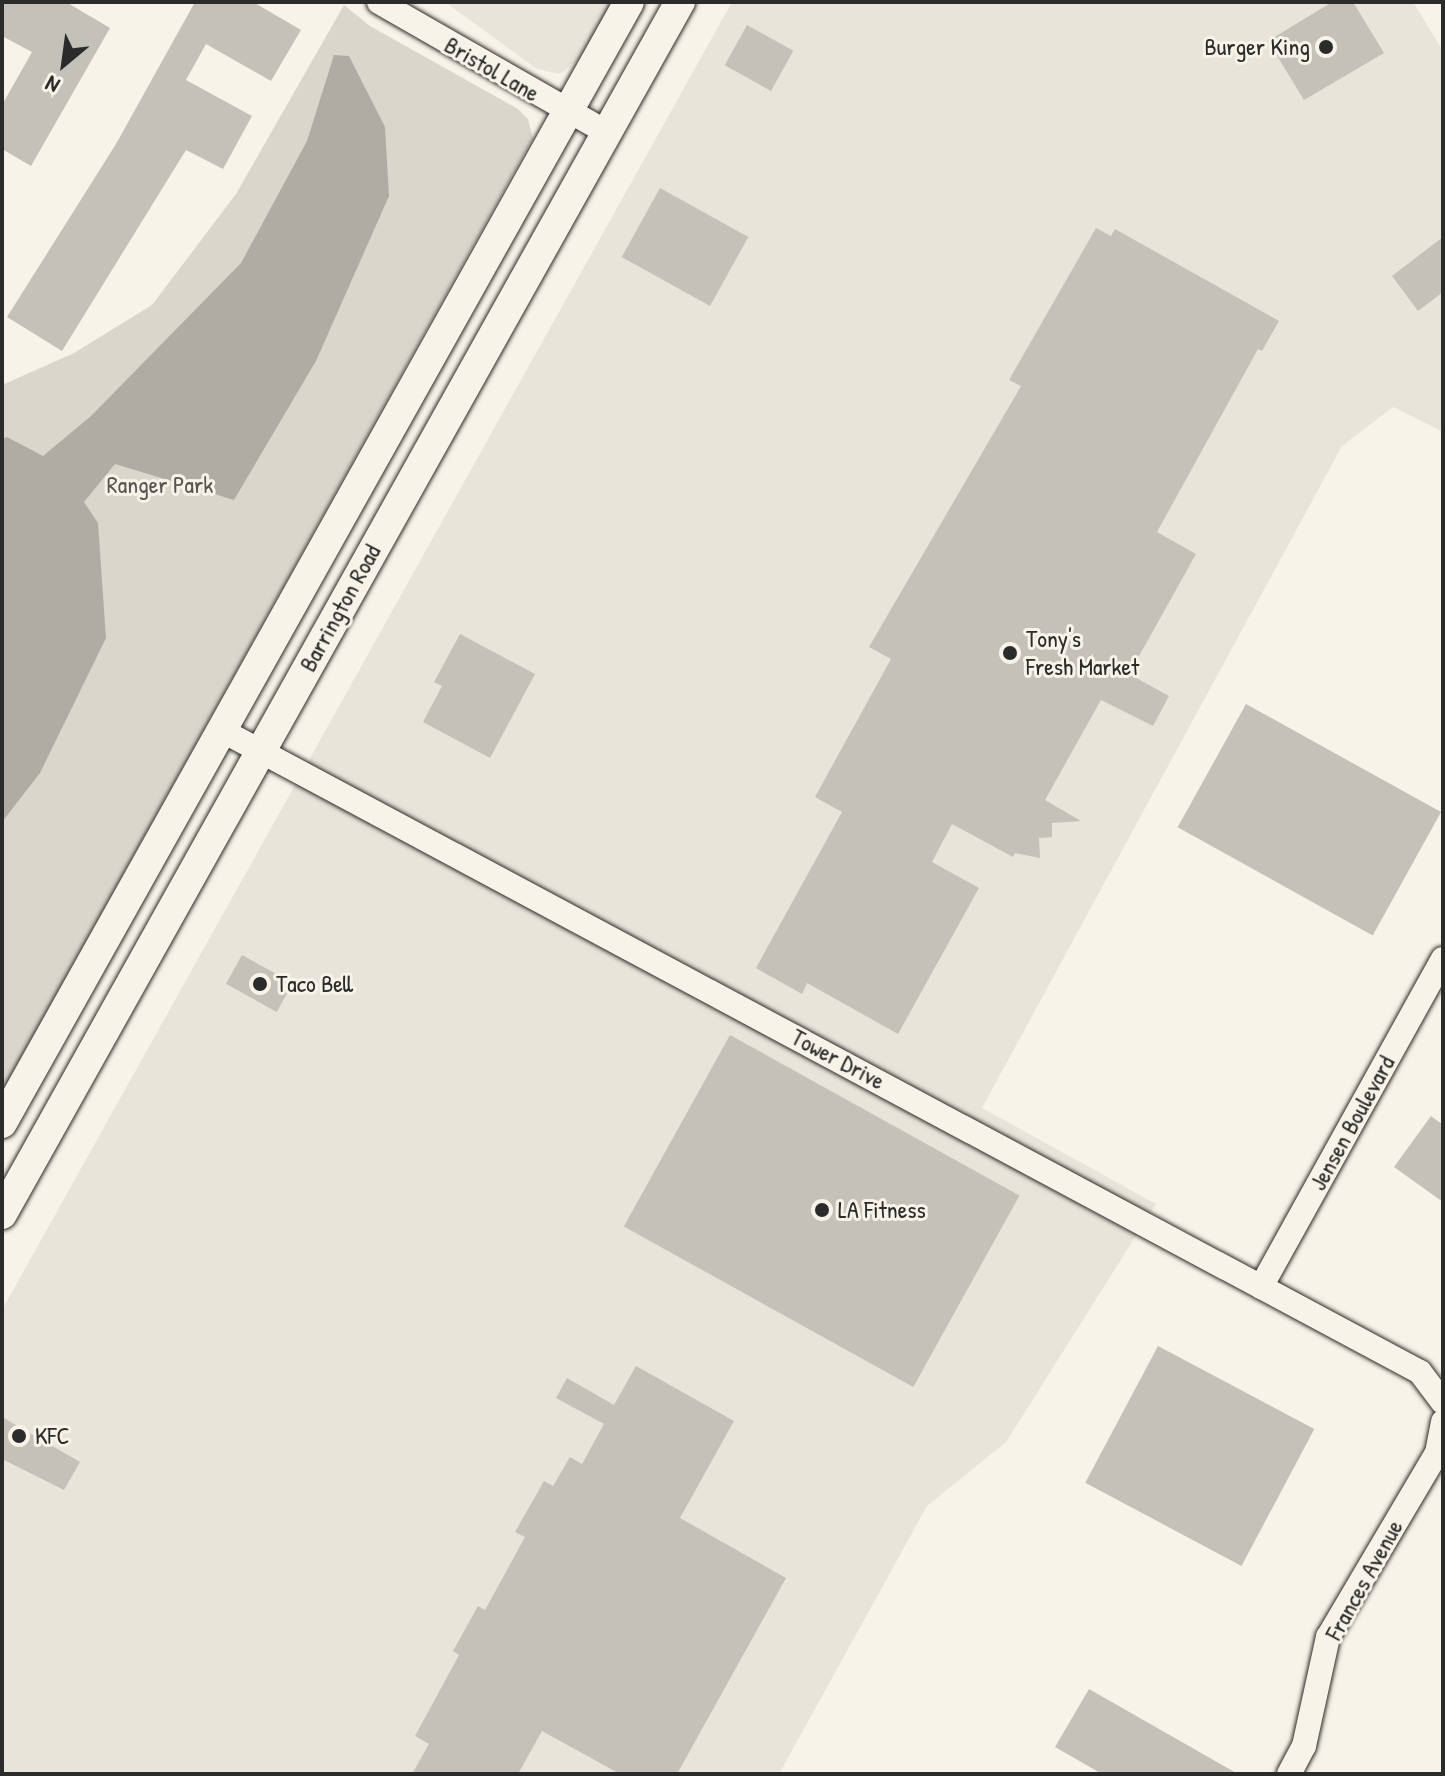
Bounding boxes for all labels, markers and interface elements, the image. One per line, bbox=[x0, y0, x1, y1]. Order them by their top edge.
north arrow bbox=[24, 24, 104, 104]
street label: Bristol Lane bbox=[440, 30, 544, 108]
place label: Burger King bbox=[1205, 33, 1310, 61]
marker: Burger King bbox=[1317, 38, 1335, 56]
text: N bbox=[40, 69, 65, 101]
park label: Ranger Park bbox=[107, 471, 213, 499]
street label: Barrington Road bbox=[293, 540, 387, 676]
place label: Tony's Fresh Market bbox=[1026, 625, 1139, 681]
marker: Tony's Fresh Market bbox=[1001, 644, 1019, 662]
place label: Taco Bell bbox=[276, 970, 353, 998]
marker: Taco Bell bbox=[251, 975, 269, 993]
street label: Tower Drive bbox=[786, 1022, 890, 1096]
street label: Jensen Boulevard bbox=[1303, 1051, 1401, 1195]
place label: LA Fitness bbox=[838, 1196, 926, 1224]
marker: LA Fitness bbox=[813, 1201, 831, 1219]
place label: KFC bbox=[35, 1422, 70, 1450]
marker: KFC bbox=[10, 1427, 28, 1445]
street label: Frances Avenue bbox=[1319, 1515, 1409, 1645]

